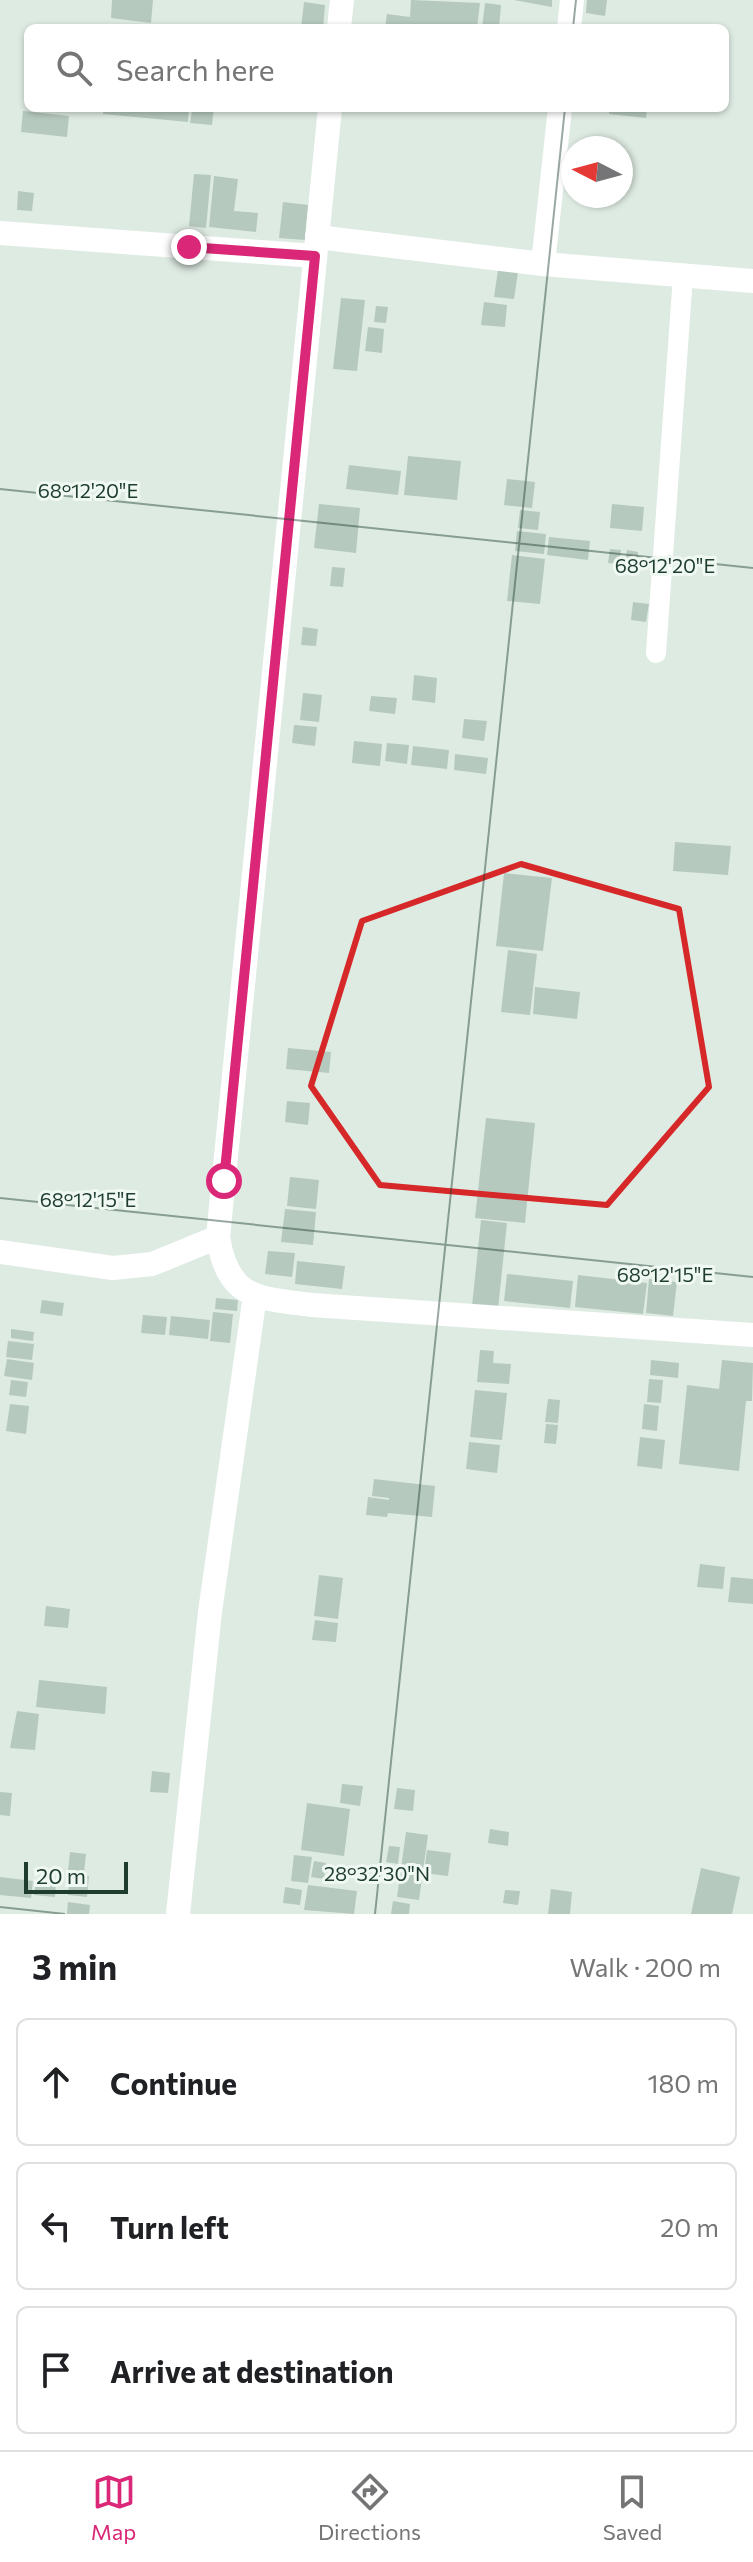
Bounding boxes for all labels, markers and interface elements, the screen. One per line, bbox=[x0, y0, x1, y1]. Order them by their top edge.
search box bbox=[24, 24, 729, 112]
icon: search bbox=[52, 46, 96, 90]
text: Search here bbox=[116, 50, 275, 87]
north arrow bbox=[561, 136, 633, 208]
route end bbox=[171, 229, 207, 265]
text: 68°12'20"E bbox=[38, 478, 138, 502]
text: 68°12'20"E bbox=[615, 553, 715, 577]
route start bbox=[206, 1163, 242, 1199]
text: 68°12'15"E bbox=[40, 1187, 136, 1211]
text: 68°12'15"E bbox=[617, 1262, 713, 1286]
scale bar bbox=[24, 1858, 128, 1894]
text: 28°32'30"N bbox=[324, 1861, 430, 1885]
text: 20 m bbox=[36, 1862, 86, 1889]
text: 3 min bbox=[32, 1945, 117, 1987]
text: Walk · 200 m bbox=[570, 1951, 721, 1982]
icon: ahead bbox=[34, 2060, 78, 2104]
text: Continue bbox=[110, 2064, 237, 2101]
text: 180 m bbox=[647, 2067, 719, 2098]
icon: left bbox=[34, 2204, 78, 2248]
text: Turn left bbox=[110, 2208, 229, 2245]
text: 20 m bbox=[660, 2211, 719, 2242]
icon: arrive bbox=[34, 2348, 78, 2392]
text: Arrive at destination bbox=[110, 2352, 394, 2389]
tab: Map bbox=[91, 2470, 136, 2545]
tab: Directions bbox=[318, 2470, 421, 2545]
tab: Saved bbox=[603, 2470, 662, 2545]

